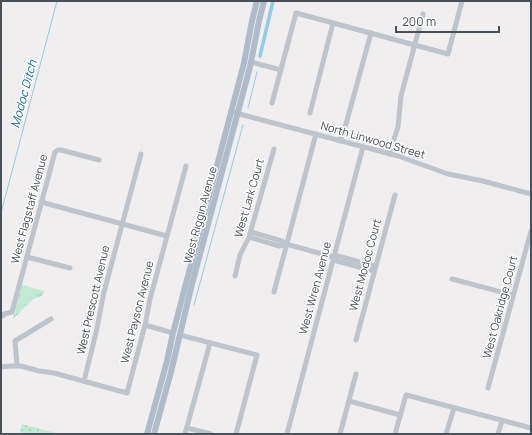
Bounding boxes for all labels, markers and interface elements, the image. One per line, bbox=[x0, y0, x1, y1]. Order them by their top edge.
scale bar bbox=[396, 8, 499, 34]
text: 200 m bbox=[402, 13, 436, 30]
water label: Modoc Ditch bbox=[6, 57, 41, 130]
street label: North Linwood Street bbox=[319, 117, 427, 162]
street label: West Flagstaff Avenue bbox=[7, 152, 50, 265]
street label: West Lark Court bbox=[230, 157, 267, 239]
street label: West Riggin Avenue bbox=[179, 164, 220, 265]
street label: West Modoc Court bbox=[345, 217, 384, 313]
street label: West Wren Avenue bbox=[295, 239, 334, 336]
street label: West Prescott Avenue bbox=[73, 243, 112, 356]
street label: West Oakridge Court bbox=[479, 254, 520, 360]
street label: West Payson Avenue bbox=[117, 259, 157, 365]

